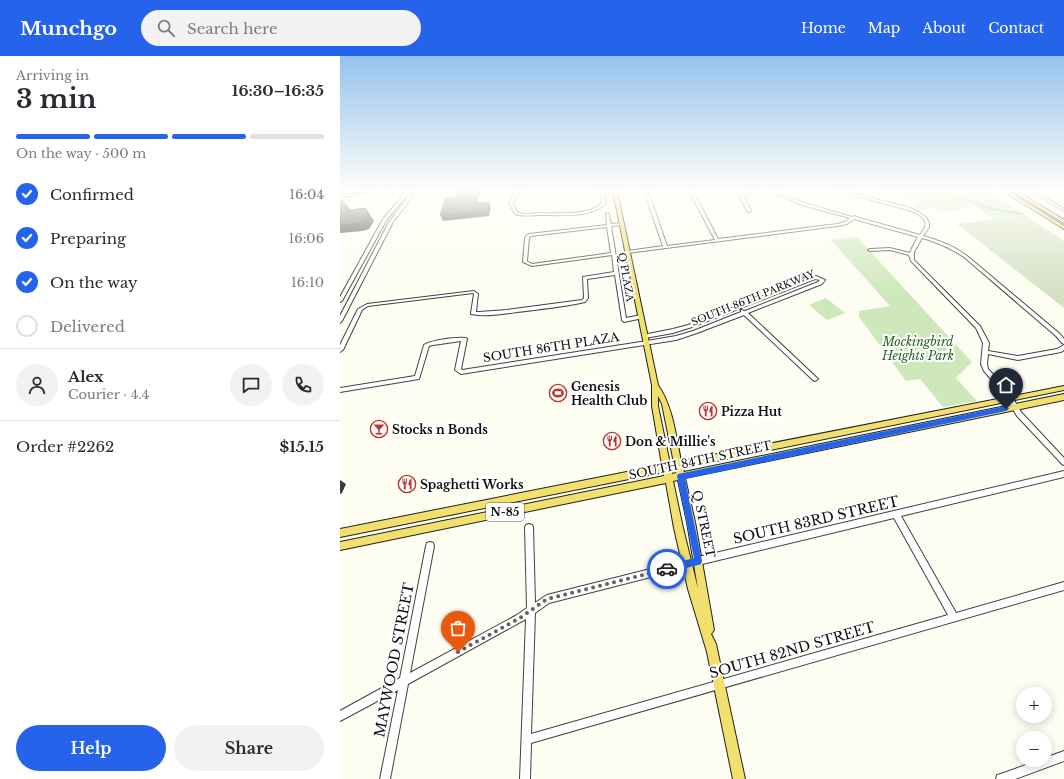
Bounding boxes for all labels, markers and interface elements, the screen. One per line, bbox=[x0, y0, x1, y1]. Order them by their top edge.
search box bbox=[141, 10, 421, 46]
text: Munchgo bbox=[20, 17, 117, 40]
icon: search bbox=[155, 17, 177, 39]
text: Search here bbox=[187, 19, 278, 38]
text: Home bbox=[801, 19, 846, 37]
text: Map bbox=[868, 19, 900, 37]
text: About bbox=[922, 19, 966, 37]
text: Contact bbox=[988, 19, 1044, 37]
text: Arriving in bbox=[16, 67, 89, 84]
text: 16:30–16:35 bbox=[232, 81, 324, 100]
text: 3 min bbox=[16, 83, 97, 115]
text: On the way · 500 m bbox=[16, 145, 146, 162]
icon: check bbox=[16, 183, 38, 205]
text: Confirmed bbox=[50, 185, 134, 204]
text: 16:04 bbox=[289, 186, 324, 203]
icon: check bbox=[16, 227, 38, 249]
text: Preparing bbox=[50, 229, 126, 248]
text: 16:06 bbox=[288, 230, 324, 247]
street label: Q PLAZA bbox=[615, 251, 637, 303]
street label: SOUTH 86TH PARKWAY bbox=[689, 267, 817, 329]
icon: check bbox=[16, 271, 38, 293]
text: On the way bbox=[50, 273, 138, 292]
text: 16:10 bbox=[291, 274, 324, 291]
text: Delivered bbox=[50, 317, 125, 336]
street label: SOUTH 86TH PLAZA bbox=[482, 329, 621, 365]
park label: Mockingbird Heights Park bbox=[881, 334, 954, 363]
button: person bbox=[16, 364, 58, 406]
button: chat bbox=[230, 364, 272, 406]
button: phone bbox=[282, 364, 324, 406]
text: Alex bbox=[68, 367, 104, 386]
pin bbox=[989, 368, 1023, 409]
icon: home bbox=[995, 374, 1017, 396]
place label: Genesis Health Club bbox=[571, 379, 647, 408]
sports icon: Genesis Health Club bbox=[548, 383, 568, 403]
text: Courier · 4.4 bbox=[68, 386, 149, 403]
restaurant icon: Pizza Hut bbox=[698, 401, 718, 421]
place label: Pizza Hut bbox=[721, 404, 782, 419]
bar icon: Stocks n Bonds bbox=[369, 419, 389, 439]
place label: Stocks n Bonds bbox=[392, 422, 488, 437]
restaurant icon: Don & Millie's bbox=[602, 431, 622, 451]
place label: Don & Millie's bbox=[625, 434, 716, 449]
text: Order #2262 bbox=[16, 437, 114, 456]
text: $15.15 bbox=[280, 437, 324, 456]
street label: SOUTH 84TH STREET bbox=[627, 437, 773, 482]
restaurant icon: Spaghetti Works bbox=[397, 474, 417, 494]
place label: Spaghetti Works bbox=[420, 477, 524, 492]
street label: Q STREET bbox=[690, 489, 719, 559]
street label: SOUTH 83RD STREET bbox=[731, 492, 901, 548]
road number: N-85 bbox=[486, 503, 524, 521]
courier bbox=[647, 549, 687, 589]
icon: car bbox=[656, 558, 678, 580]
street label: MAYWOOD STREET bbox=[370, 581, 418, 739]
pin bbox=[441, 611, 475, 652]
icon: bag bbox=[447, 617, 469, 639]
street label: SOUTH 82ND STREET bbox=[707, 618, 877, 682]
map controls bbox=[1016, 687, 1052, 767]
button: + bbox=[1016, 687, 1052, 723]
button: Help bbox=[16, 725, 166, 771]
button: Share bbox=[174, 725, 324, 771]
button: − bbox=[1016, 731, 1052, 767]

